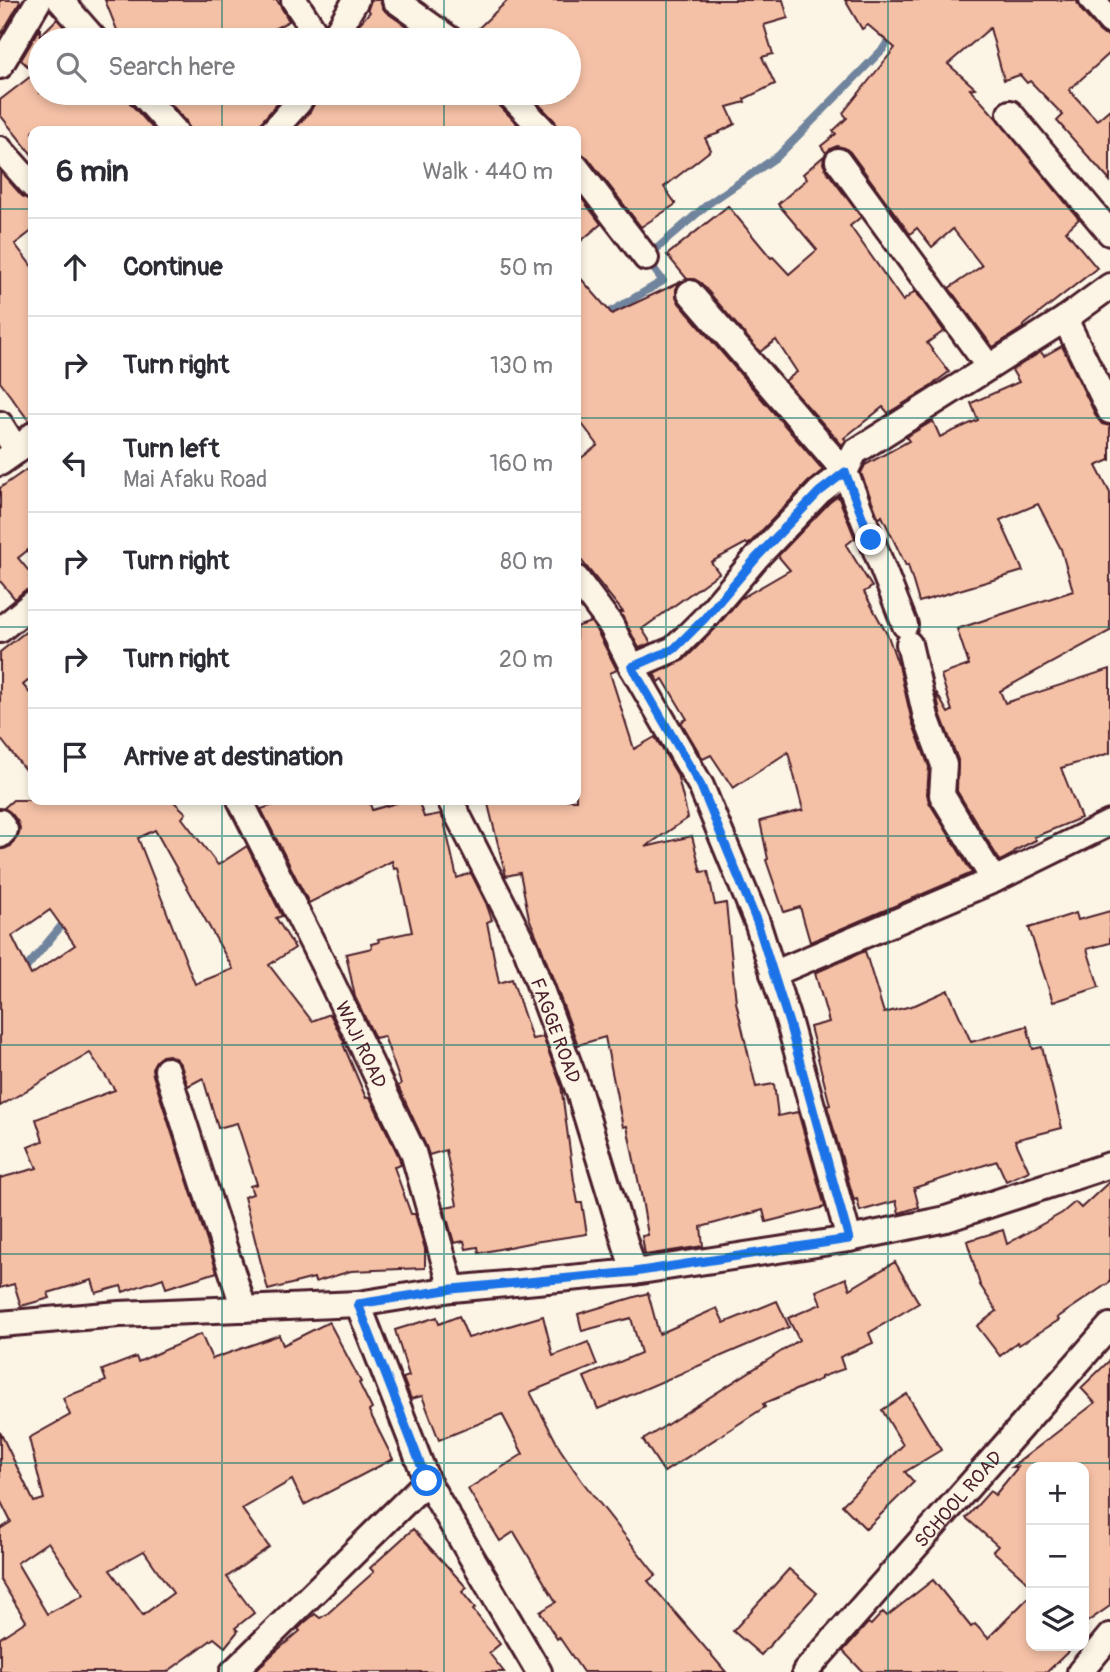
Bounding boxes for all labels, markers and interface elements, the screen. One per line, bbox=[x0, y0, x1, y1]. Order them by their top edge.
search box bbox=[28, 28, 581, 105]
icon: search bbox=[52, 48, 90, 86]
text: Search here bbox=[108, 51, 235, 83]
text: 6 min bbox=[56, 153, 129, 190]
text: Walk · 440 m bbox=[422, 157, 553, 186]
icon: ahead bbox=[56, 248, 94, 286]
text: Continue bbox=[123, 251, 223, 283]
text: 50 m bbox=[499, 253, 553, 282]
icon: right bbox=[56, 346, 94, 384]
text: Turn right bbox=[123, 349, 229, 381]
text: 130 m bbox=[490, 351, 553, 380]
text: Turn left bbox=[123, 433, 219, 465]
icon: left bbox=[56, 444, 94, 482]
text: 160 m bbox=[489, 449, 553, 478]
text: Mai Afaku Road bbox=[123, 465, 267, 494]
route end bbox=[855, 524, 886, 555]
icon: right bbox=[56, 542, 94, 580]
text: Turn right bbox=[123, 545, 229, 577]
text: 80 m bbox=[500, 547, 553, 576]
icon: right bbox=[56, 640, 94, 678]
text: Turn right bbox=[123, 643, 229, 675]
text: 20 m bbox=[499, 645, 553, 674]
icon: arrive bbox=[56, 738, 94, 776]
text: Arrive at destination bbox=[123, 741, 343, 773]
street label: FAGGE ROAD bbox=[525, 975, 586, 1087]
street label: WAJI ROAD bbox=[330, 998, 392, 1092]
street label: SCHOOL ROAD bbox=[909, 1446, 1008, 1553]
map controls bbox=[1026, 1462, 1089, 1651]
button: + bbox=[1026, 1462, 1089, 1525]
route start bbox=[411, 1465, 442, 1496]
button: − bbox=[1026, 1525, 1089, 1588]
button: layers bbox=[1026, 1588, 1089, 1651]

